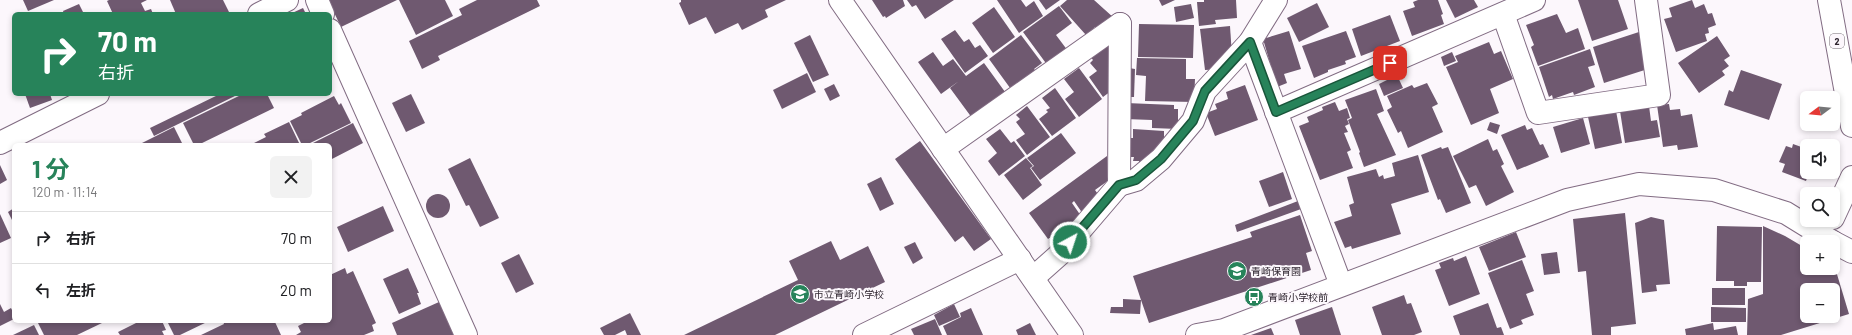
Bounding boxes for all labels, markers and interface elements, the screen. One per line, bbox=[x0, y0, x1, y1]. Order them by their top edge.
text: 70 m bbox=[98, 24, 157, 58]
icon: right bbox=[32, 28, 84, 80]
road number: 2 bbox=[1830, 34, 1844, 48]
pin bbox=[1373, 46, 1407, 80]
icon: arrive bbox=[1379, 52, 1401, 74]
text: 右折 bbox=[98, 61, 134, 83]
north arrow bbox=[1800, 91, 1840, 131]
map controls bbox=[1800, 91, 1840, 323]
button: sound bbox=[1800, 139, 1840, 179]
text: 1 分 bbox=[32, 154, 69, 183]
button: close bbox=[270, 156, 312, 198]
text: 120 m · 11:14 bbox=[32, 184, 97, 200]
button: search bbox=[1800, 187, 1840, 227]
position arrow bbox=[1049, 221, 1091, 263]
icon: right bbox=[32, 227, 54, 249]
text: 右折 bbox=[66, 229, 96, 247]
text: 70 m bbox=[281, 229, 312, 247]
button: + bbox=[1800, 235, 1840, 275]
school or university icon: 青崎保育園 bbox=[1226, 260, 1248, 282]
place label: 青崎保育園 bbox=[1251, 265, 1301, 277]
icon: left bbox=[32, 279, 54, 301]
text: 左折 bbox=[66, 281, 96, 299]
text: 20 m bbox=[280, 281, 312, 299]
school or university icon: 市立青崎小学校 bbox=[789, 283, 811, 305]
button: − bbox=[1800, 283, 1840, 323]
bus stop icon: 青崎小学校前 bbox=[1243, 286, 1265, 308]
place label: 市立青崎小学校 bbox=[814, 288, 884, 300]
place label: 青崎小学校前 bbox=[1268, 291, 1328, 303]

